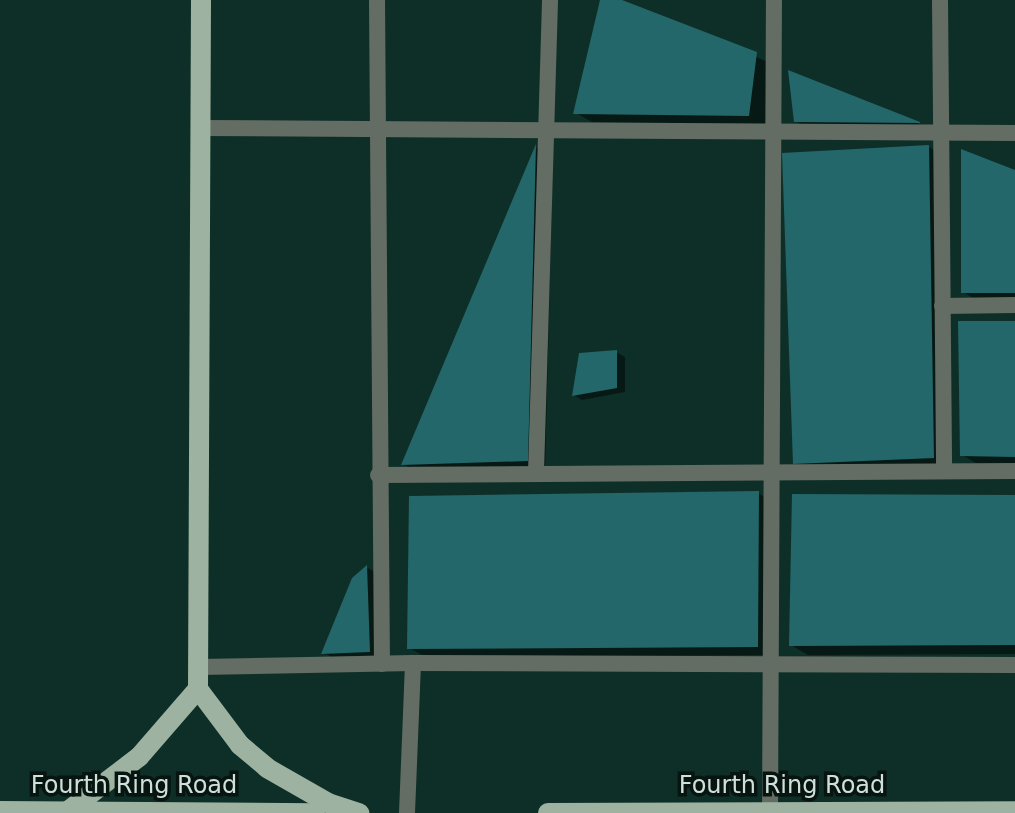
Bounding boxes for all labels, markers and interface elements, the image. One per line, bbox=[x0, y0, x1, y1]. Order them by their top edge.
street label: Fourth Ring Road bbox=[31, 772, 237, 800]
street label: Fourth Ring Road bbox=[679, 772, 885, 800]

